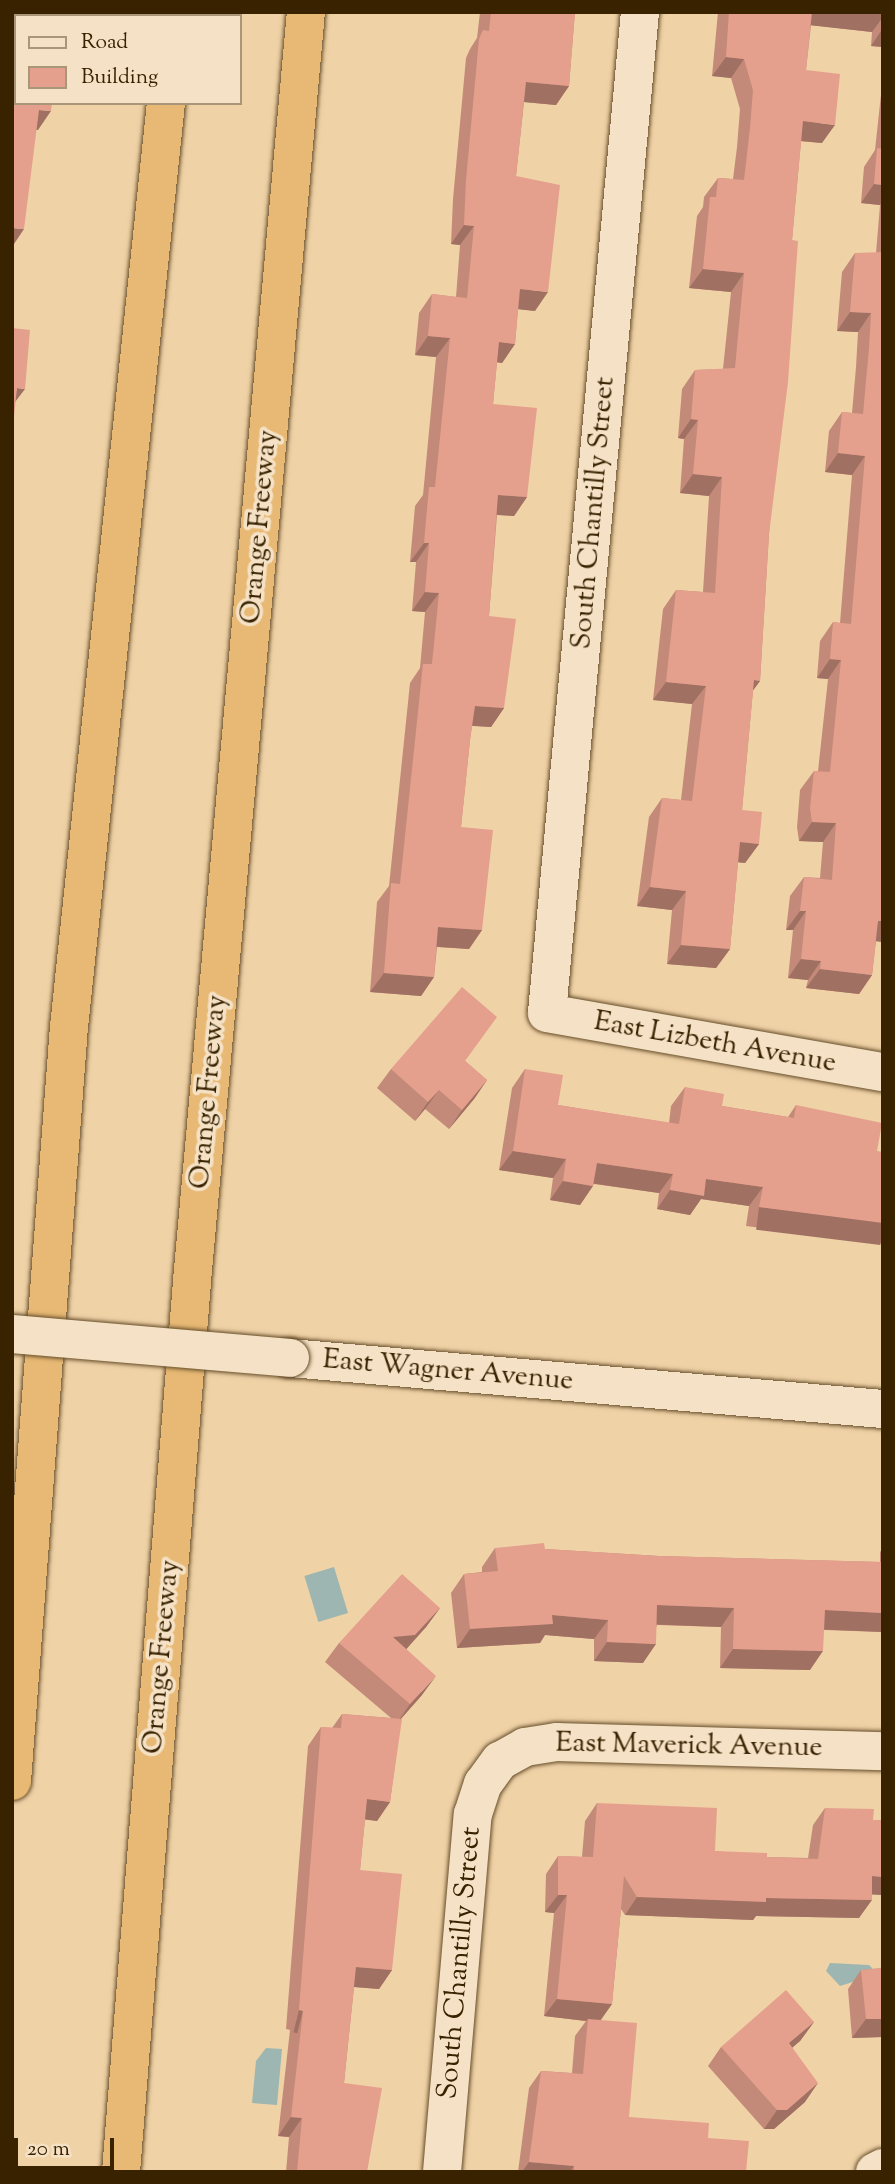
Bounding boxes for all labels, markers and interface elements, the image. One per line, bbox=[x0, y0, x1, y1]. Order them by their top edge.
legend bbox=[14, 14, 242, 105]
text: Road bbox=[81, 28, 128, 58]
text: Building bbox=[81, 63, 158, 93]
street label: South Chantilly Street bbox=[565, 375, 623, 651]
street label: Orange Freeway bbox=[235, 429, 285, 625]
street label: Orange Freeway bbox=[184, 994, 234, 1190]
street label: East Lizbeth Avenue bbox=[591, 1005, 839, 1081]
street label: East Wagner Avenue bbox=[321, 1343, 575, 1399]
street label: Orange Freeway bbox=[137, 1559, 187, 1755]
street label: East Maverick Avenue bbox=[555, 1727, 823, 1765]
street label: South Chantilly Street bbox=[431, 1825, 489, 2101]
scale bar bbox=[18, 2124, 117, 2168]
text: 20 m bbox=[27, 2135, 70, 2165]

